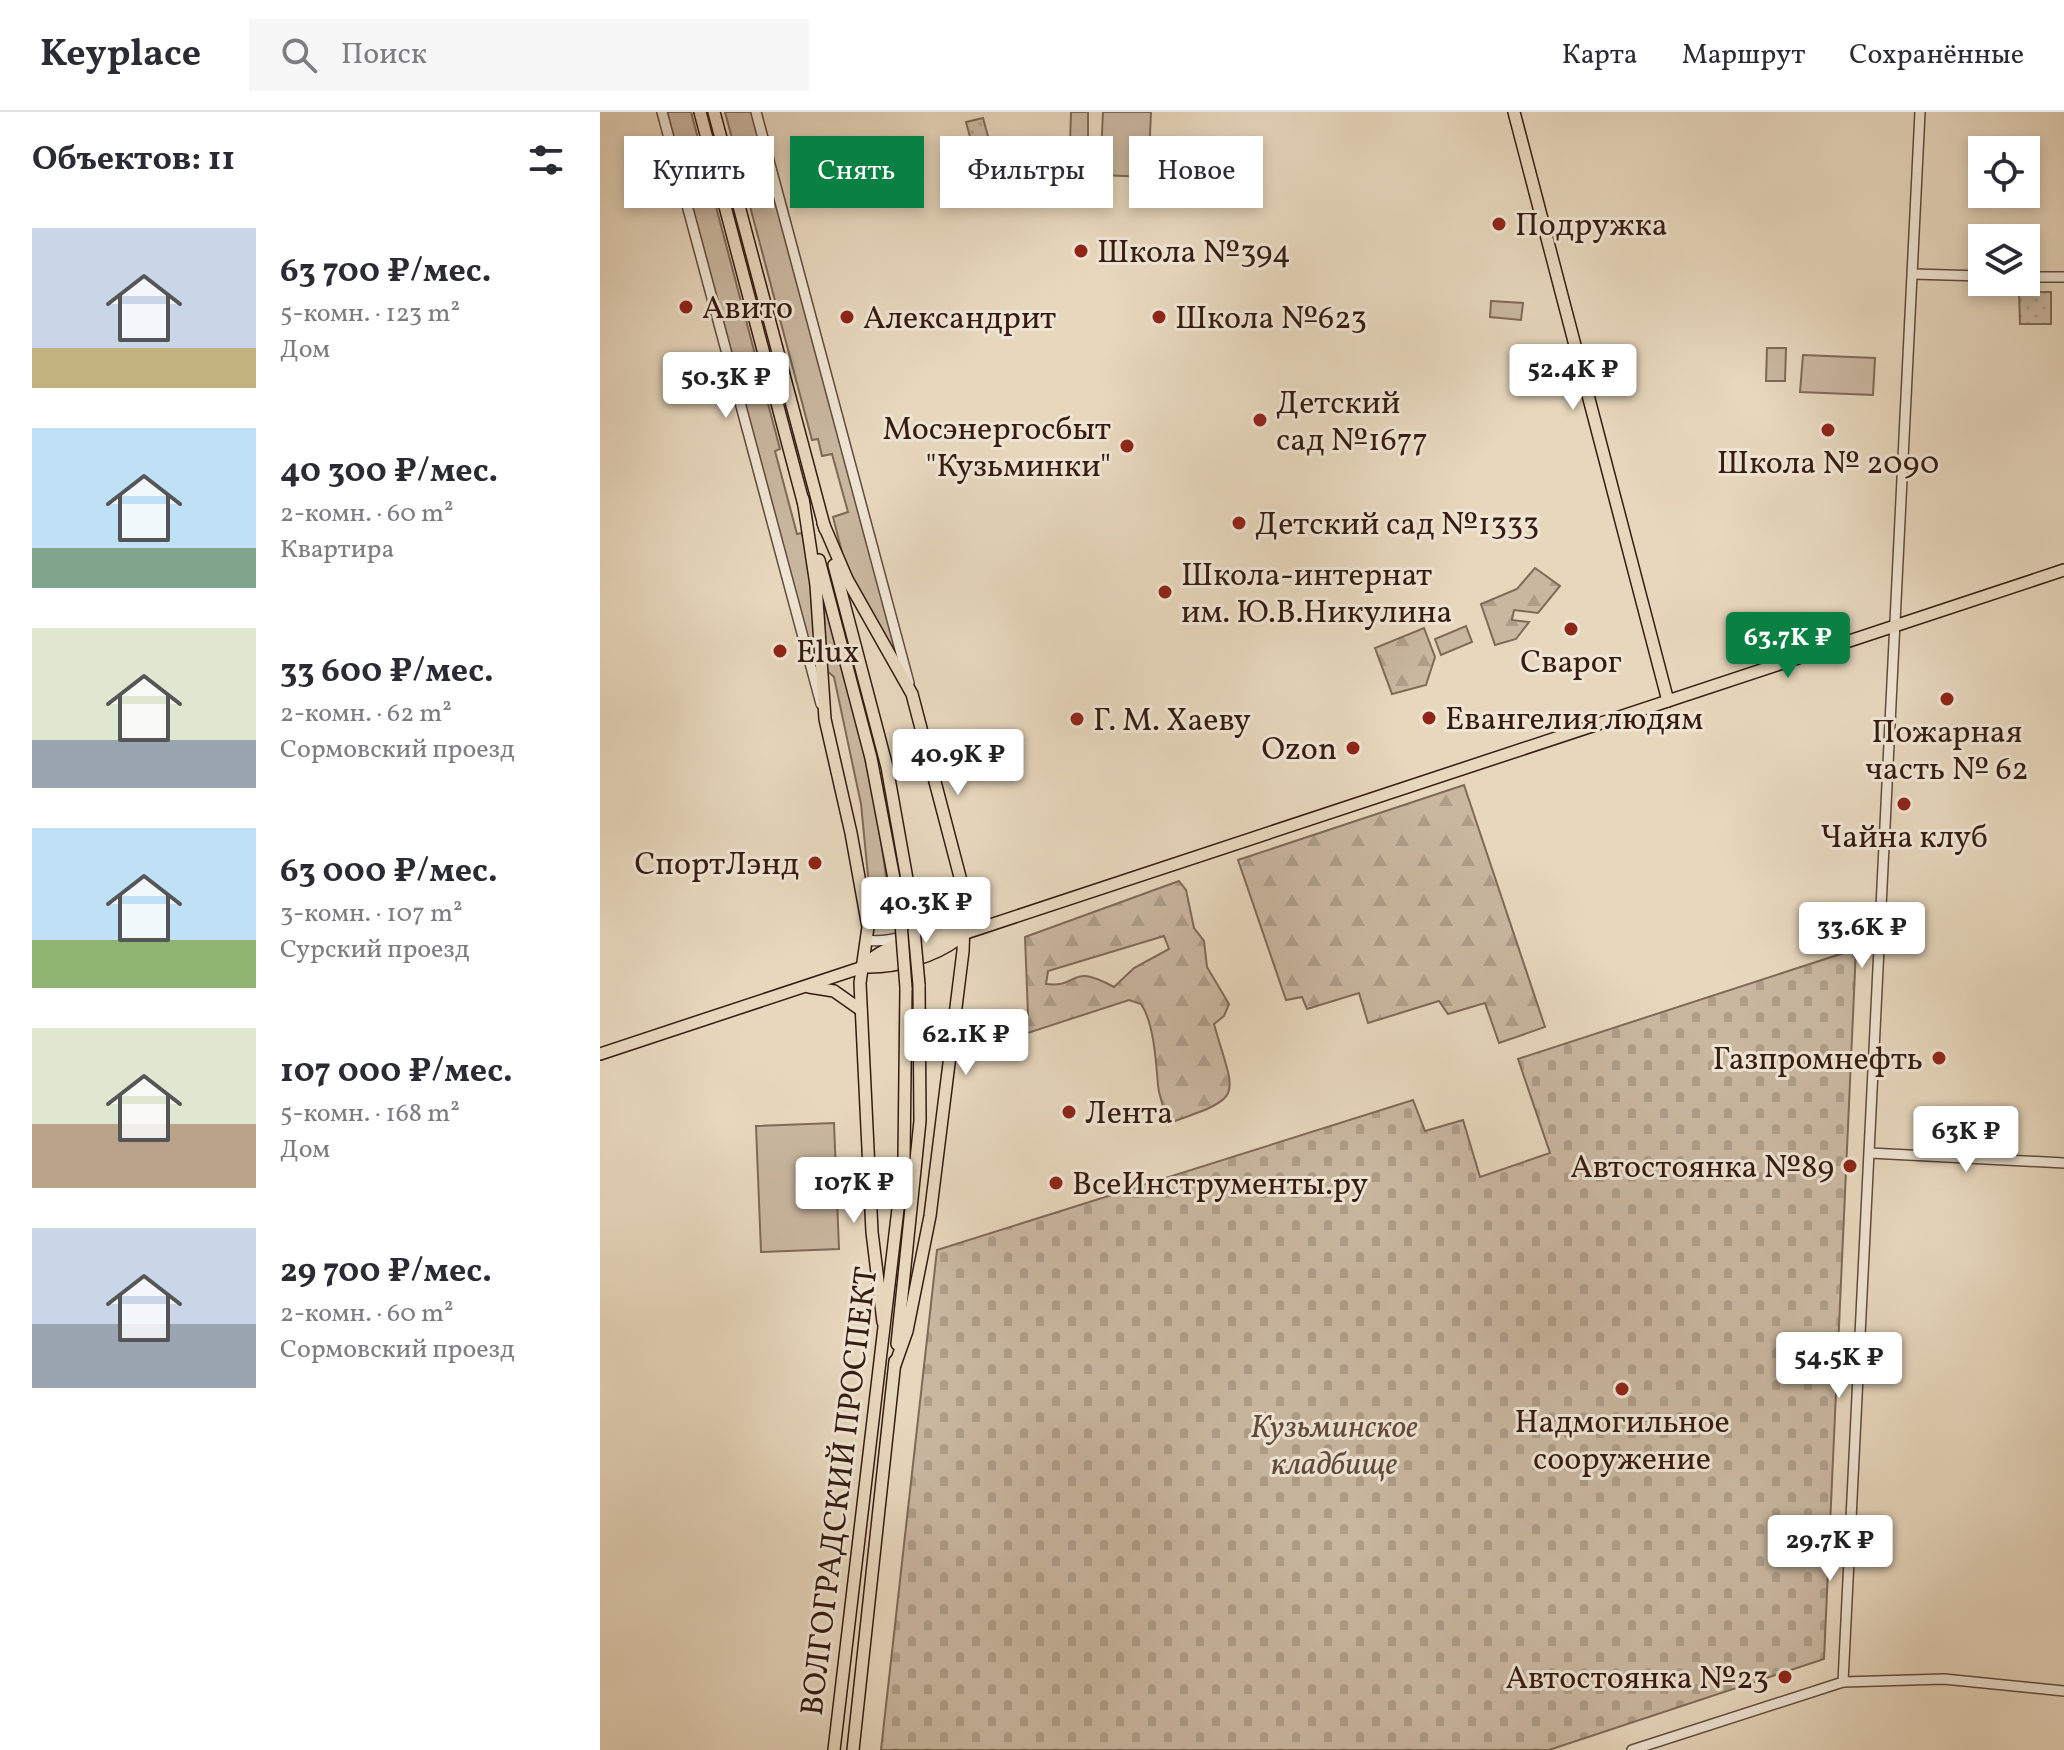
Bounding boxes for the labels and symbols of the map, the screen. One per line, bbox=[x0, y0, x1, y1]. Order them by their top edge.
place label: Подружка bbox=[1515, 205, 1668, 249]
marker: Подружка bbox=[1490, 215, 1508, 233]
place label: Школа №394 bbox=[1097, 232, 1291, 276]
marker: Школа №394 bbox=[1072, 242, 1090, 260]
place label: Авито bbox=[702, 288, 793, 332]
marker: Авито bbox=[677, 298, 695, 316]
place label: Александрит bbox=[863, 298, 1056, 342]
place label: Школа №623 bbox=[1175, 298, 1367, 342]
marker: Александрит bbox=[838, 308, 856, 326]
marker: Школа №623 bbox=[1150, 308, 1168, 326]
pin: 52.4K ₽ bbox=[1499, 344, 1647, 412]
pin: 50.3K ₽ bbox=[652, 352, 800, 420]
place label: Детский сад №1677 bbox=[1276, 383, 1428, 464]
place label: Мосэнергосбыт "Кузьминки" bbox=[883, 409, 1111, 490]
marker: Детский сад №1677 bbox=[1251, 411, 1269, 429]
marker: Школа № 2090 bbox=[1819, 421, 1837, 439]
marker: Мосэнергосбыт "Кузьминки" bbox=[1118, 437, 1136, 455]
place label: Школа № 2090 bbox=[1717, 443, 1939, 487]
place label: Детский сад №1333 bbox=[1255, 504, 1539, 548]
marker: Детский сад №1333 bbox=[1230, 514, 1248, 532]
place label: Школа-интернат им. Ю.В.Никулина bbox=[1181, 555, 1452, 636]
marker: Школа-интернат им. Ю.В.Никулина bbox=[1156, 583, 1174, 601]
pin: 63.7K ₽ bbox=[1714, 612, 1862, 680]
marker: Сварог bbox=[1562, 620, 1580, 638]
place label: Elux bbox=[796, 632, 860, 676]
marker: Elux bbox=[771, 642, 789, 660]
place label: Сварог bbox=[1520, 642, 1622, 686]
marker: Пожарная часть № 62 bbox=[1938, 690, 1956, 708]
place label: Евангелия людям bbox=[1445, 699, 1703, 743]
place label: Г. М. Хаеву bbox=[1093, 700, 1251, 744]
marker: Евангелия людям bbox=[1420, 709, 1438, 727]
marker: Г. М. Хаеву bbox=[1068, 710, 1086, 728]
place label: Пожарная часть № 62 bbox=[1865, 712, 2029, 793]
pin: 40.9K ₽ bbox=[884, 729, 1032, 797]
place label: Ozon bbox=[1261, 729, 1337, 773]
marker: Ozon bbox=[1344, 739, 1362, 757]
marker: Чайна клуб bbox=[1895, 795, 1913, 813]
place label: Чайна клуб bbox=[1820, 817, 1988, 861]
place label: СпортЛэнд bbox=[634, 844, 799, 888]
marker: СпортЛэнд bbox=[806, 854, 824, 872]
pin: 40.3K ₽ bbox=[852, 877, 1000, 945]
pin: 33.6K ₽ bbox=[1788, 902, 1936, 970]
pin: 62.1K ₽ bbox=[892, 1009, 1040, 1077]
place label: Газпромнефть bbox=[1713, 1039, 1923, 1083]
marker: Газпромнефть bbox=[1930, 1049, 1948, 1067]
place label: Лента bbox=[1085, 1093, 1173, 1137]
marker: Лента bbox=[1060, 1103, 1078, 1121]
pin: 63K ₽ bbox=[1910, 1106, 2022, 1174]
place label: Автостоянка №89 bbox=[1570, 1147, 1834, 1191]
pin: 107K ₽ bbox=[789, 1157, 919, 1225]
marker: Автостоянка №89 bbox=[1841, 1157, 1859, 1175]
place label: ВсеИнструменты.ру bbox=[1072, 1164, 1368, 1208]
marker: ВсеИнструменты.ру bbox=[1047, 1174, 1065, 1192]
street label: ВОЛГОГРАДСКИЙ ПРОСПЕКТ bbox=[792, 1265, 890, 1718]
pin: 54.5K ₽ bbox=[1765, 1332, 1913, 1400]
marker: Надмогильное сооружение bbox=[1613, 1380, 1631, 1398]
place label: Надмогильное сооружение bbox=[1514, 1402, 1730, 1483]
park label: Кузьминское кладбище bbox=[1250, 1407, 1418, 1488]
pin: 29.7K ₽ bbox=[1756, 1515, 1904, 1583]
place label: Автостоянка №23 bbox=[1506, 1658, 1769, 1702]
marker: Автостоянка №23 bbox=[1776, 1668, 1794, 1686]

